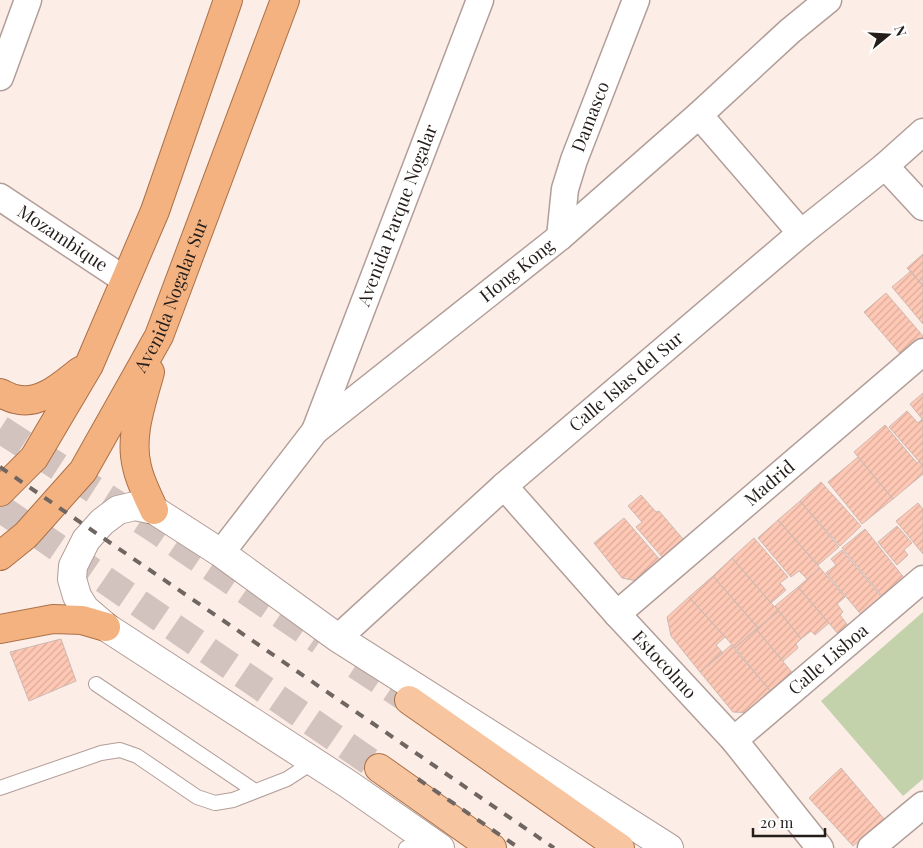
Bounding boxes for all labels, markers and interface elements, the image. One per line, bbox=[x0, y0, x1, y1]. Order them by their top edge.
north arrow bbox=[863, 10, 913, 60]
text: N bbox=[890, 23, 911, 39]
street label: Damasco bbox=[565, 78, 614, 155]
street label: Avenida Parque Nogalar bbox=[351, 121, 442, 310]
street label: Mozambique bbox=[13, 199, 113, 276]
street label: Avenida Nogalar Sur bbox=[128, 215, 213, 377]
street label: Hong Kong bbox=[474, 233, 560, 307]
street label: Calle Islas del Sur bbox=[564, 325, 688, 436]
street label: Madrid bbox=[739, 454, 800, 511]
street label: Calle Lisboa bbox=[783, 618, 873, 700]
street label: Estocolmo bbox=[627, 625, 703, 703]
scale bar bbox=[753, 806, 826, 838]
text: 20 m bbox=[760, 812, 794, 832]

